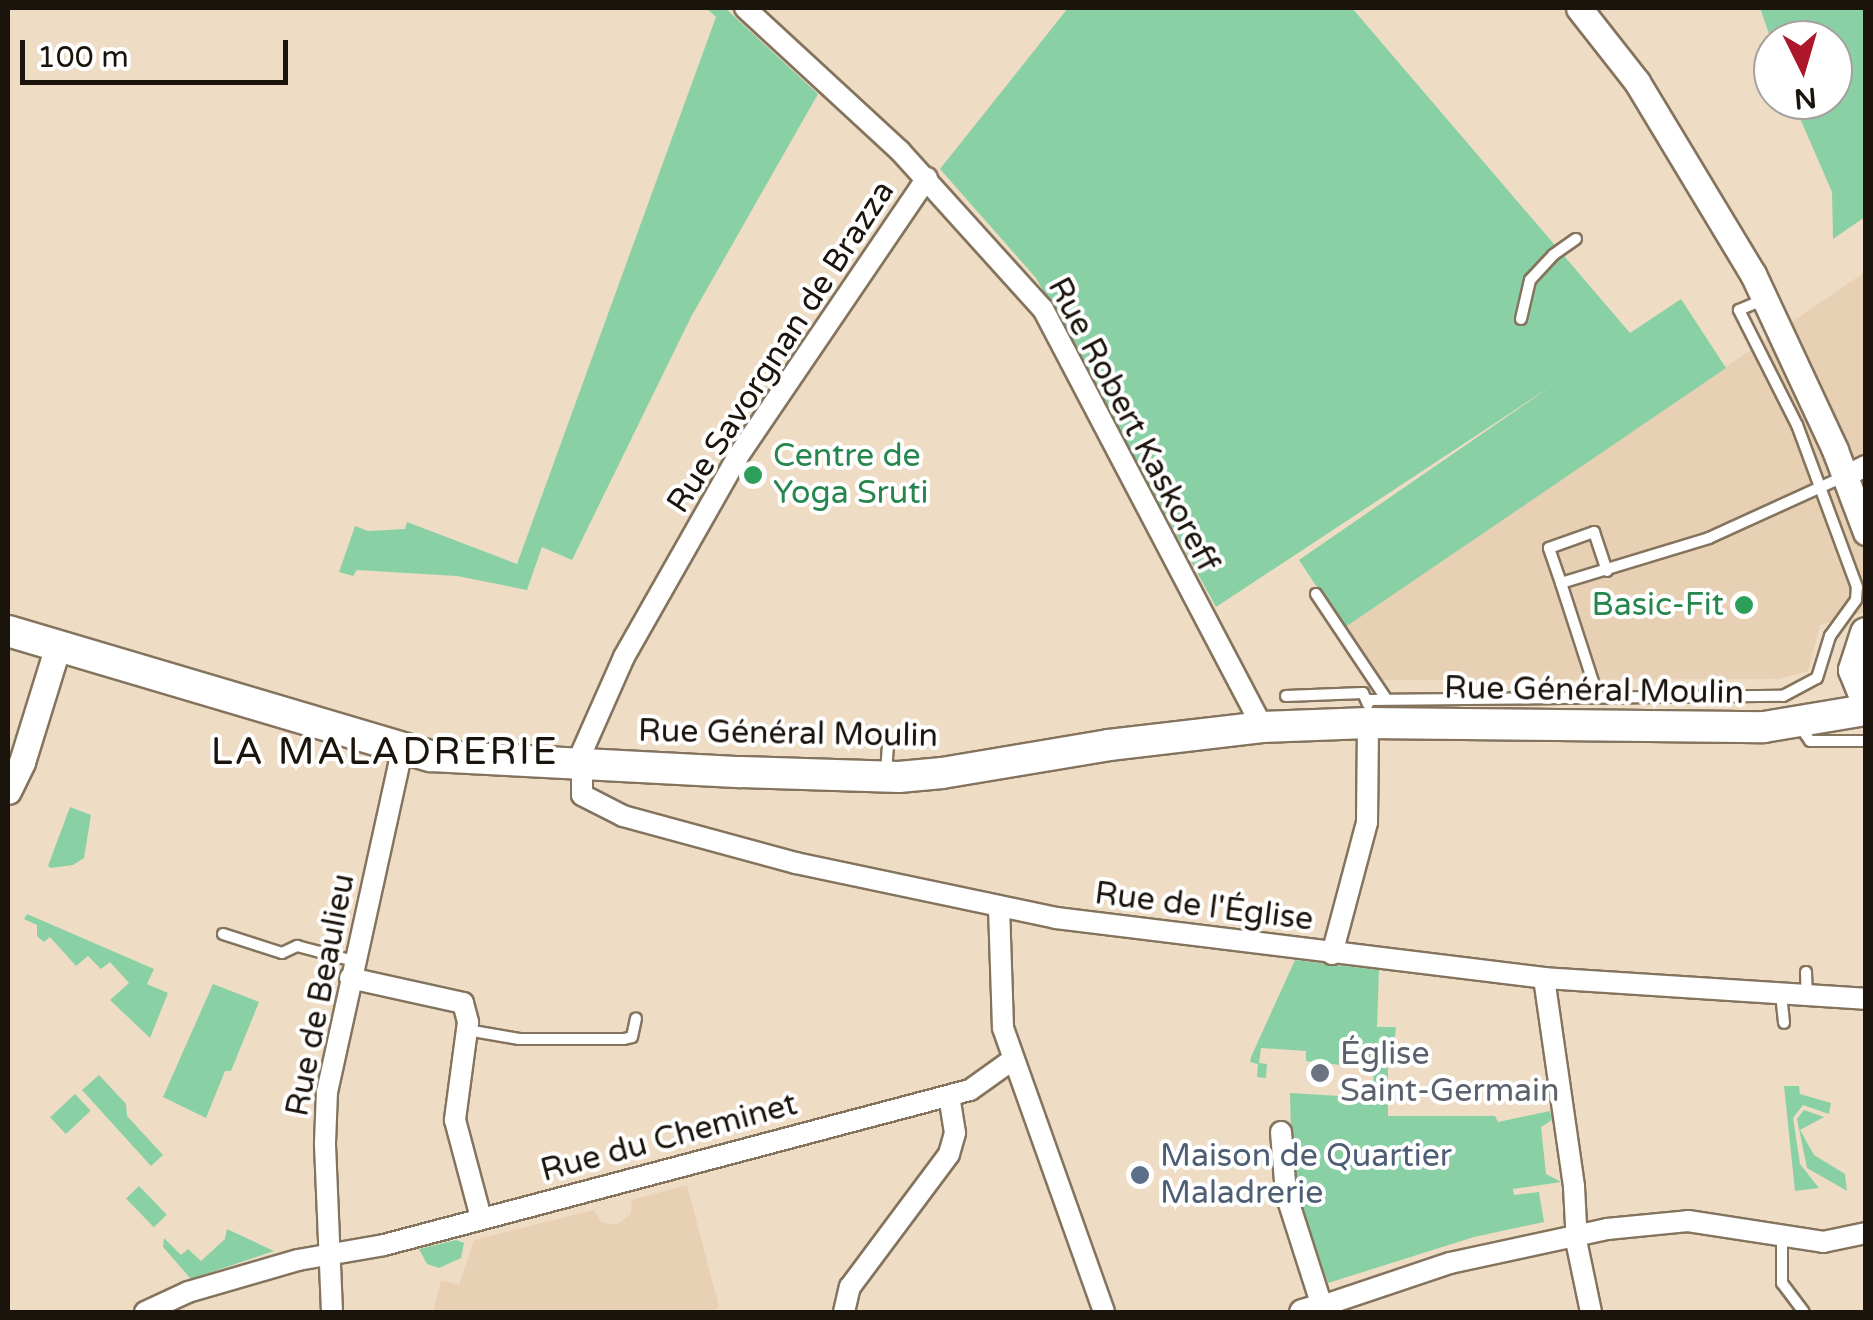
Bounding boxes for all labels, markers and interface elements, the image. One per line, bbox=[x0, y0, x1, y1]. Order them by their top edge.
scale bar bbox=[25, 20, 292, 82]
north arrow bbox=[1753, 20, 1853, 120]
text: 100 m bbox=[37, 39, 129, 76]
text: N bbox=[1793, 80, 1818, 116]
street label: Rue Savorgnan de Brazza bbox=[659, 174, 903, 520]
street label: Rue Robert Kaskoreff bbox=[1039, 271, 1227, 579]
place label: Centre de Yoga Sruti bbox=[773, 438, 928, 513]
marker: Centre de Yoga Sruti bbox=[742, 464, 764, 486]
place label: Basic-Fit bbox=[1591, 586, 1724, 624]
marker: Basic-Fit bbox=[1733, 594, 1755, 616]
street label: Rue Général Moulin bbox=[1444, 669, 1744, 713]
street label: Rue Général Moulin bbox=[638, 712, 938, 756]
district label: LA MALADRERIE bbox=[211, 730, 559, 776]
street label: Rue de Beaulieu bbox=[279, 870, 363, 1120]
street label: Rue de l'Église bbox=[1092, 875, 1316, 939]
place label: Église Saint-Germain bbox=[1340, 1036, 1559, 1111]
marker: Église Saint-Germain bbox=[1309, 1062, 1331, 1084]
street label: Rue du Cheminet bbox=[537, 1085, 801, 1191]
place label: Maison de Quartier Maladrerie bbox=[1160, 1138, 1452, 1213]
marker: Maison de Quartier Maladrerie bbox=[1129, 1164, 1151, 1186]

